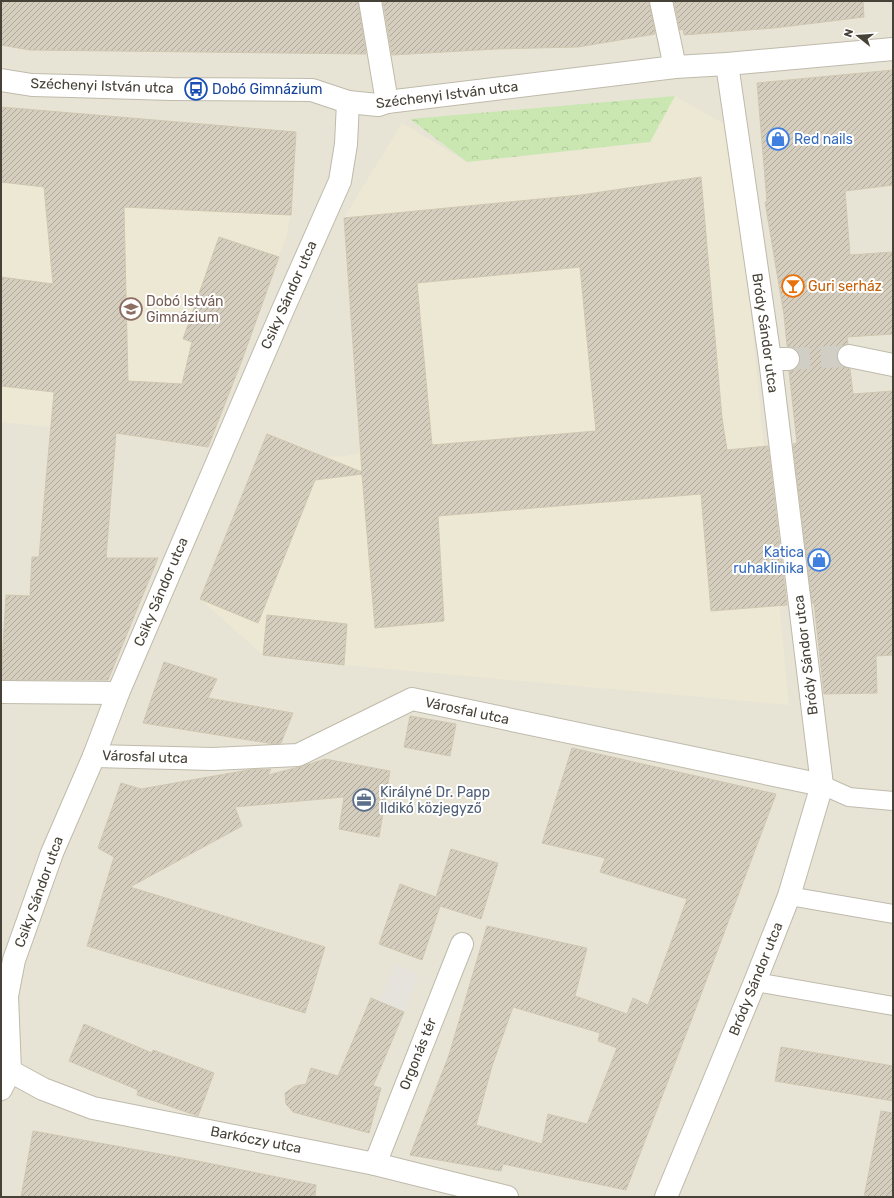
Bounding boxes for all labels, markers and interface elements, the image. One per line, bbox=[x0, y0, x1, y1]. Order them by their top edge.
north arrow bbox=[838, 16, 878, 56]
text: N bbox=[842, 27, 856, 39]
street label: Széchenyi István utca bbox=[30, 75, 174, 97]
bus stop icon: Dobó Gimnázium bbox=[183, 76, 209, 102]
street label: Széchenyi István utca bbox=[375, 78, 519, 112]
place label: Dobó Gimnázium bbox=[212, 81, 322, 98]
shop icon: Red nails bbox=[765, 126, 791, 152]
place label: Red nails bbox=[794, 131, 853, 148]
street label: Csiky Sándor utca bbox=[257, 238, 321, 352]
street label: Bródy Sándor utca bbox=[748, 272, 782, 394]
bar icon: Guri serház bbox=[780, 273, 806, 299]
place label: Guri serház bbox=[808, 278, 882, 295]
place label: Dobó István Gimnázium bbox=[146, 293, 224, 326]
school or university icon: Dobó István Gimnázium bbox=[118, 296, 144, 322]
street label: Csiky Sándor utca bbox=[130, 535, 192, 649]
place label: Katica ruhaklinika bbox=[733, 544, 804, 577]
shop icon: Katica ruhaklinika bbox=[806, 547, 832, 573]
street label: Bródy Sándor utca bbox=[790, 594, 822, 716]
street label: Városfal utca bbox=[423, 694, 511, 728]
street label: Városfal utca bbox=[102, 747, 188, 767]
place label: Királyné Dr. Papp Ildikó közjegyző bbox=[380, 784, 490, 817]
office icon: Királyné Dr. Papp Ildikó közjegyző bbox=[351, 787, 377, 813]
street label: Csiky Sándor utca bbox=[11, 834, 67, 950]
street label: Bródy Sándor utca bbox=[725, 920, 787, 1038]
street label: Orgonás tér bbox=[396, 1015, 440, 1092]
street label: Barkóczy utca bbox=[209, 1123, 303, 1157]

